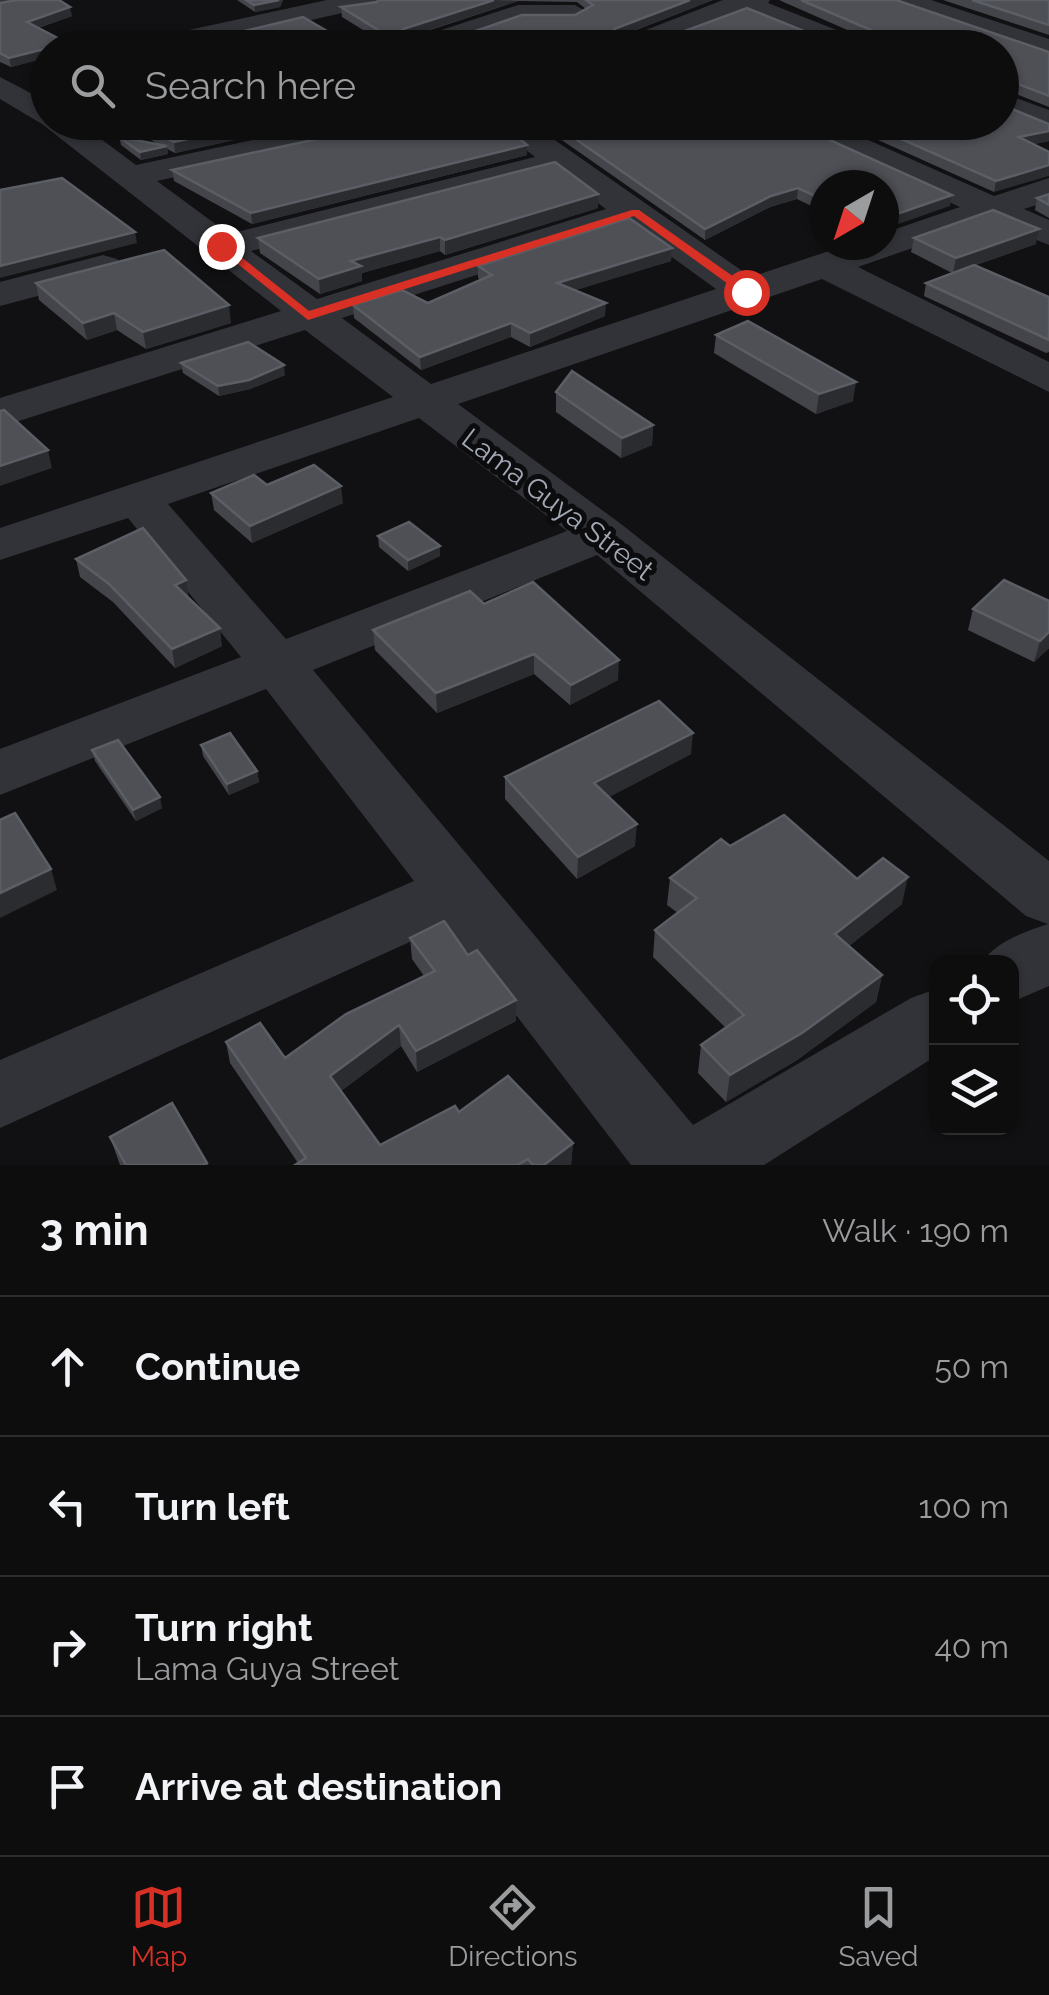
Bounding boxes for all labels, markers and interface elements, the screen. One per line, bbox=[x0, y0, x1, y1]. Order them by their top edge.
search box bbox=[30, 30, 1019, 140]
icon: search bbox=[65, 58, 120, 113]
text: Search here bbox=[145, 63, 356, 108]
north arrow bbox=[809, 170, 899, 260]
route end bbox=[199, 224, 245, 270]
route start bbox=[724, 270, 770, 316]
street label: Lama Guya Street bbox=[455, 422, 660, 588]
map controls bbox=[929, 955, 1019, 1135]
button: locate bbox=[929, 955, 1019, 1045]
button: layers bbox=[929, 1045, 1019, 1135]
text: 3 min bbox=[40, 1206, 149, 1255]
text: Walk · 190 m bbox=[822, 1212, 1009, 1249]
icon: ahead bbox=[40, 1339, 95, 1394]
text: Continue bbox=[135, 1344, 300, 1389]
text: 50 m bbox=[934, 1348, 1009, 1385]
icon: left bbox=[40, 1479, 95, 1534]
text: Turn left bbox=[135, 1484, 290, 1529]
text: 100 m bbox=[919, 1488, 1009, 1525]
text: Turn right bbox=[135, 1605, 312, 1650]
icon: right bbox=[40, 1619, 95, 1674]
text: 40 m bbox=[934, 1628, 1009, 1665]
text: Lama Guya Street bbox=[135, 1650, 399, 1687]
icon: arrive bbox=[40, 1759, 95, 1814]
text: Arrive at destination bbox=[135, 1764, 502, 1809]
tab: Map bbox=[130, 1880, 187, 1973]
tab: Directions bbox=[448, 1880, 578, 1973]
tab: Saved bbox=[838, 1880, 919, 1973]

